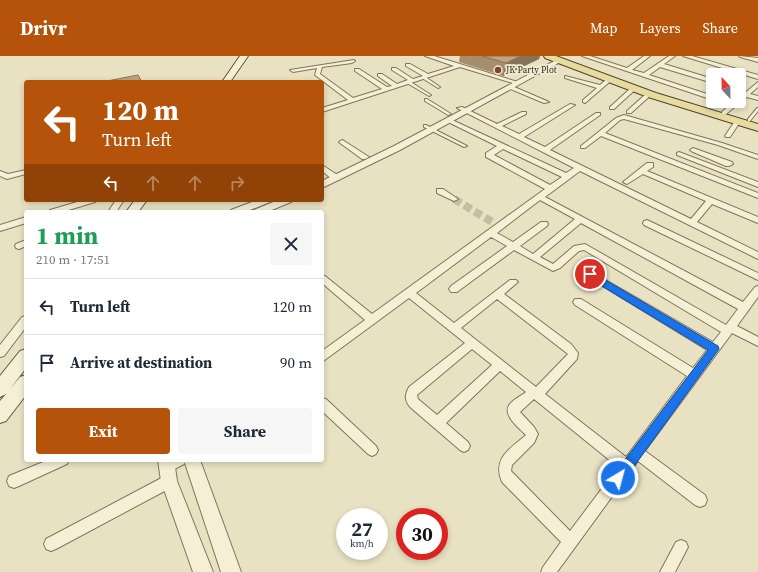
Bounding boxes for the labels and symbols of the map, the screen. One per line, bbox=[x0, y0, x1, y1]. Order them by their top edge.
place label: JK Party Plot bbox=[505, 64, 557, 76]
marker: JK Party Plot bbox=[493, 65, 503, 75]
north arrow bbox=[706, 68, 746, 108]
pin bbox=[573, 257, 607, 291]
position arrow bbox=[597, 457, 639, 499]
speed limit sign: 30 bbox=[396, 508, 448, 560]

